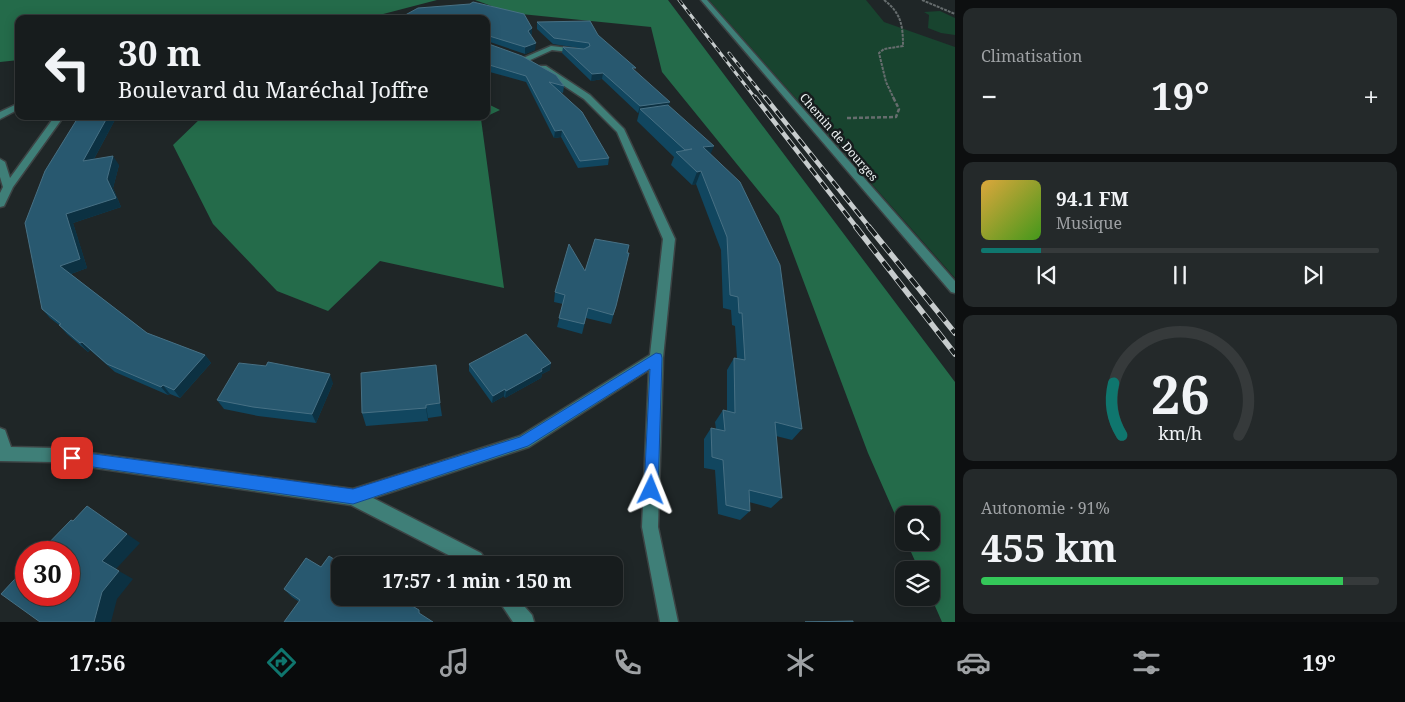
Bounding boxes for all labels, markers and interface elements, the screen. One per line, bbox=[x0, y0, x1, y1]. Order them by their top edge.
text: 30 m bbox=[118, 29, 201, 76]
icon: left bbox=[35, 35, 100, 100]
text: Climatisation bbox=[981, 45, 1082, 67]
text: 19° bbox=[1151, 69, 1209, 121]
text: Boulevard du Maréchal Joffre bbox=[118, 74, 429, 104]
text: − bbox=[981, 77, 997, 115]
text: + bbox=[1363, 77, 1379, 115]
street label: Chemin de Dourges bbox=[796, 89, 882, 185]
text: 94.1 FM bbox=[1056, 186, 1129, 212]
text: Musique bbox=[1056, 212, 1122, 234]
icon: previous bbox=[1033, 261, 1061, 289]
icon: pause bbox=[1166, 261, 1194, 289]
icon: next bbox=[1299, 261, 1327, 289]
text: 26 bbox=[1151, 358, 1209, 429]
text: km/h bbox=[1158, 421, 1202, 445]
pin bbox=[51, 437, 93, 479]
icon: arrive bbox=[58, 444, 86, 472]
position arrow bbox=[624, 463, 676, 515]
text: Autonomie · 91% bbox=[981, 497, 1110, 519]
map controls bbox=[895, 506, 940, 606]
button: search bbox=[895, 506, 940, 551]
text: 455 km bbox=[981, 521, 1117, 573]
speed limit sign: 30 bbox=[15, 541, 80, 606]
button: layers bbox=[895, 561, 940, 606]
text: 17:57 · 1 min · 150 m bbox=[382, 568, 572, 594]
icon: directions bbox=[264, 645, 299, 680]
icon: music bbox=[437, 645, 472, 680]
icon: phone bbox=[610, 645, 645, 680]
icon: climate bbox=[783, 645, 818, 680]
icon: car bbox=[956, 645, 991, 680]
icon: filters bbox=[1129, 645, 1164, 680]
text: 17:56 bbox=[69, 647, 125, 677]
text: 19° bbox=[1302, 647, 1336, 677]

